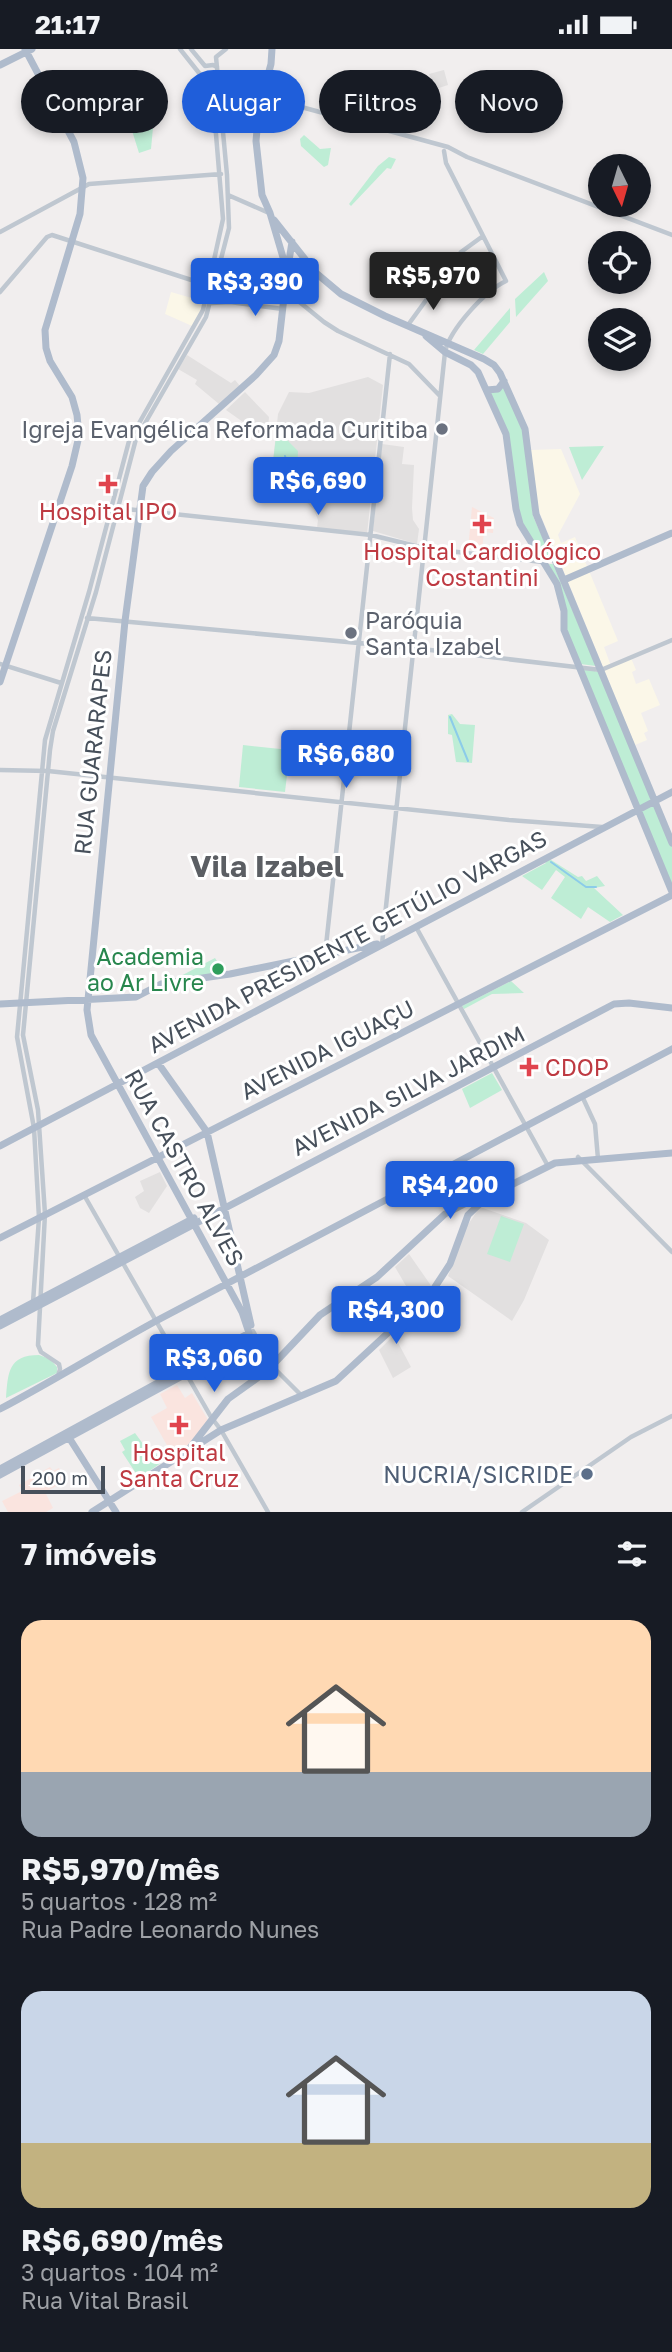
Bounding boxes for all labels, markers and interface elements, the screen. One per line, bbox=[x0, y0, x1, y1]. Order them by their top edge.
text: 21:17 bbox=[35, 9, 100, 40]
chip: Comprar bbox=[21, 70, 168, 133]
chip: Alugar bbox=[182, 70, 305, 133]
chip: Filtros bbox=[319, 70, 441, 133]
chip: Novo bbox=[455, 70, 563, 133]
north arrow bbox=[588, 154, 651, 217]
map controls bbox=[588, 154, 651, 371]
button: locate bbox=[588, 231, 651, 294]
pin: R$5,970 bbox=[368, 253, 498, 312]
pin: R$3,390 bbox=[190, 259, 320, 318]
text: R$5,970 bbox=[386, 261, 480, 289]
text: R$3,390 bbox=[207, 267, 303, 295]
button: layers bbox=[588, 308, 651, 371]
place label: Igreja Evangélica Reformada Curitiba bbox=[21, 415, 428, 443]
marker: Igreja Evangélica Reformada Curitiba bbox=[434, 421, 450, 437]
pin: R$6,690 bbox=[253, 457, 383, 517]
text: R$6,690 bbox=[269, 466, 367, 494]
marker: Hospital IPO bbox=[98, 474, 118, 494]
place label: Hospital IPO bbox=[39, 497, 177, 525]
marker: Hospital Cardiológico Costantini bbox=[472, 514, 492, 534]
place label: Hospital Cardiológico Costantini bbox=[363, 537, 601, 591]
place label: Paróquia Santa Izabel bbox=[365, 606, 501, 660]
marker: Paróquia Santa Izabel bbox=[343, 625, 359, 641]
street label: RUA GUARARAPES bbox=[67, 648, 117, 856]
pin: R$6,680 bbox=[281, 731, 411, 790]
text: R$6,680 bbox=[297, 739, 395, 767]
street label: AVENIDA PRESIDENTE GETÚLIO VARGAS bbox=[143, 824, 551, 1058]
district label: Vila Izabel bbox=[190, 848, 344, 884]
place label: Academia ao Ar Livre bbox=[87, 942, 204, 996]
marker: Academia ao Ar Livre bbox=[210, 961, 226, 977]
street label: AVENIDA IGUAÇU bbox=[235, 993, 419, 1105]
street label: AVENIDA SILVA JARDIM bbox=[287, 1019, 529, 1161]
place label: CDOP bbox=[545, 1053, 609, 1081]
marker: CDOP bbox=[519, 1057, 539, 1077]
street label: RUA CASTRO ALVES bbox=[119, 1064, 251, 1270]
pin: R$4,200 bbox=[385, 1161, 515, 1221]
text: R$4,200 bbox=[401, 1170, 499, 1198]
pin: R$4,300 bbox=[331, 1287, 461, 1346]
text: R$4,300 bbox=[347, 1295, 445, 1323]
pin: R$3,060 bbox=[149, 1335, 279, 1394]
text: R$3,060 bbox=[165, 1343, 263, 1371]
marker: Hospital Santa Cruz bbox=[169, 1415, 189, 1435]
place label: Hospital Santa Cruz bbox=[119, 1438, 239, 1492]
place label: NUCRIA/SICRIDE bbox=[383, 1460, 573, 1488]
scale bar bbox=[21, 1463, 105, 1495]
text: 200 m bbox=[32, 1466, 88, 1489]
marker: NUCRIA/SICRIDE bbox=[579, 1466, 595, 1482]
icon: filters bbox=[613, 1535, 651, 1573]
text: 7 imóveis bbox=[21, 1536, 157, 1572]
icon: home bbox=[273, 1666, 399, 1792]
text: R$5,970/mês bbox=[21, 1851, 220, 1887]
text: 5 quartos · 128 m² bbox=[21, 1887, 217, 1915]
text: Rua Padre Leonardo Nunes bbox=[21, 1915, 319, 1943]
icon: home bbox=[273, 2037, 399, 2163]
text: R$6,690/mês bbox=[21, 2222, 223, 2258]
text: 3 quartos · 104 m² bbox=[21, 2258, 218, 2286]
text: Rua Vital Brasil bbox=[21, 2286, 189, 2314]

